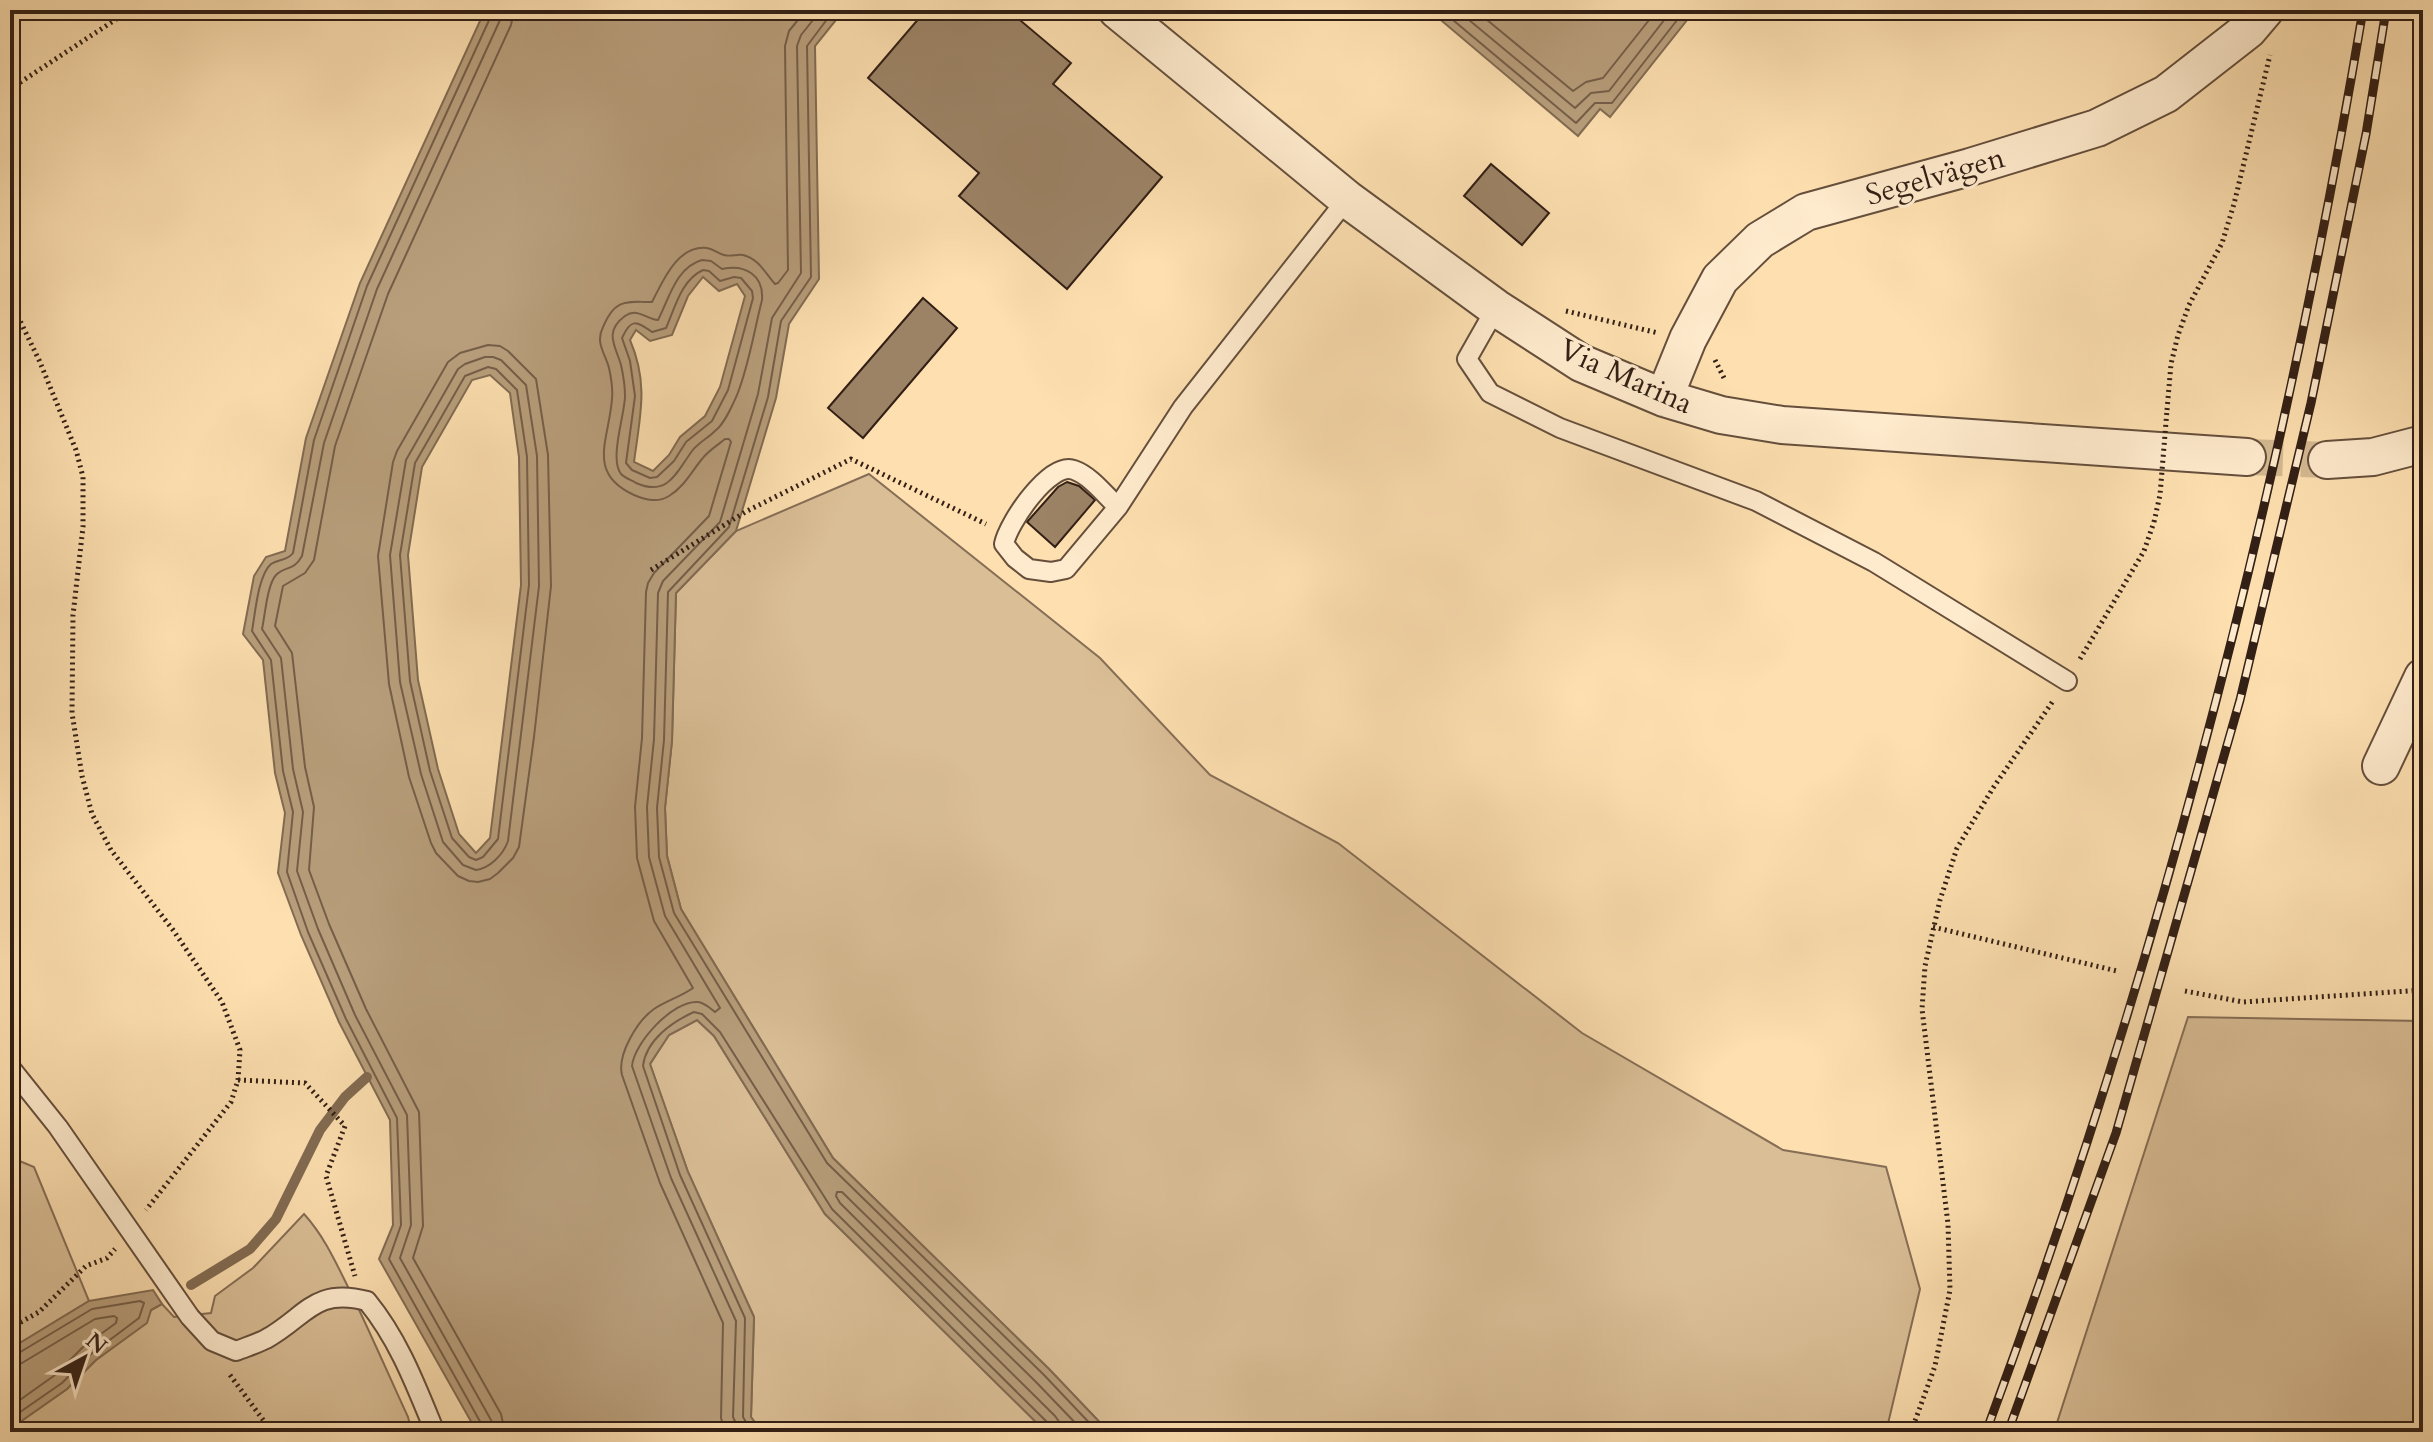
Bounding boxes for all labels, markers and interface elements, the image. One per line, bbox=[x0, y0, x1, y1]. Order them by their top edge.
street label: Segelvägen bbox=[1861, 137, 2009, 216]
street label: Via Marina bbox=[1553, 329, 1699, 424]
north arrow bbox=[44, 1318, 124, 1398]
text: N bbox=[79, 1326, 113, 1361]

